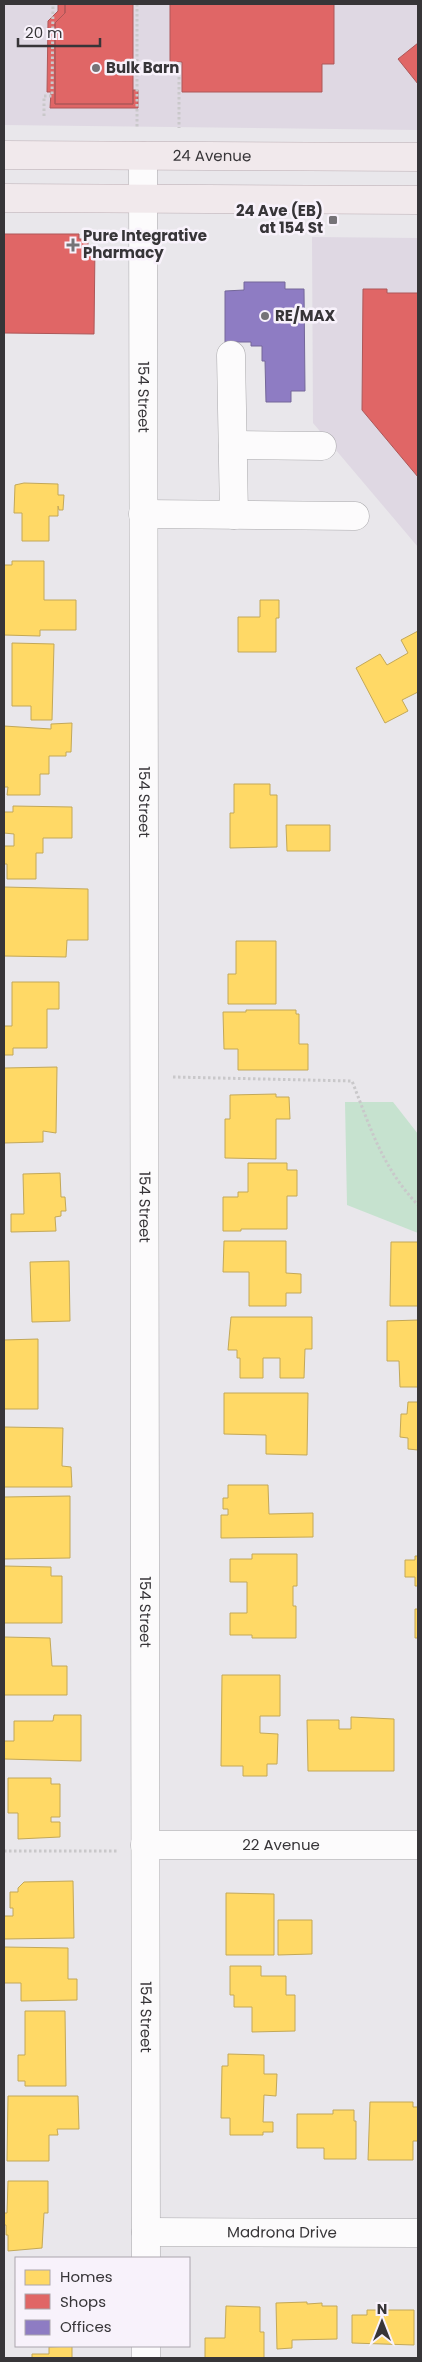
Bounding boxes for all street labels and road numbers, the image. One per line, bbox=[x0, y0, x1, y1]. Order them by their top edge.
street label: 24 Avenue bbox=[173, 145, 251, 166]
street label: 154 Street bbox=[133, 361, 154, 433]
street label: 154 Street bbox=[134, 766, 155, 838]
street label: 154 Street bbox=[134, 1171, 156, 1243]
street label: 154 Street bbox=[135, 1576, 156, 1648]
street label: 22 Avenue bbox=[242, 1834, 320, 1855]
street label: 154 Street bbox=[136, 1981, 157, 2053]
street label: Madrona Drive bbox=[227, 2221, 337, 2243]

